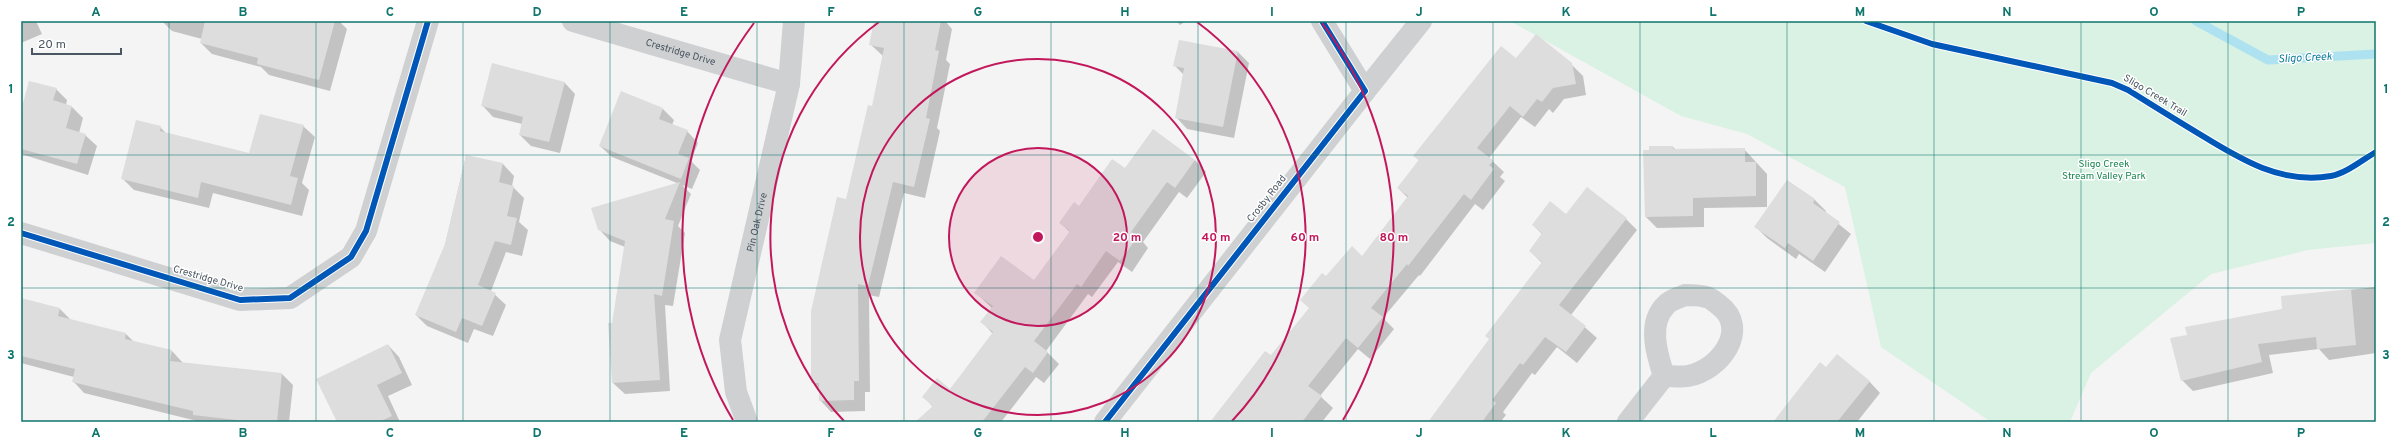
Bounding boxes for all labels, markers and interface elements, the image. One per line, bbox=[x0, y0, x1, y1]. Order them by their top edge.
text: A bbox=[91, 5, 101, 21]
text: B bbox=[239, 5, 248, 21]
text: C bbox=[386, 5, 394, 21]
text: D bbox=[532, 5, 542, 21]
text: E bbox=[680, 5, 688, 21]
text: F bbox=[827, 5, 835, 21]
text: G bbox=[974, 5, 983, 21]
text: H bbox=[1120, 5, 1130, 21]
text: I bbox=[1270, 5, 1274, 21]
text: J bbox=[1415, 5, 1423, 21]
text: K bbox=[1561, 5, 1571, 21]
text: L bbox=[1709, 5, 1717, 21]
text: M bbox=[1855, 5, 1865, 21]
text: N bbox=[2002, 5, 2012, 21]
text: O bbox=[2149, 5, 2159, 21]
text: P bbox=[2297, 5, 2306, 21]
scale bar bbox=[32, 30, 121, 56]
street label: Crestridge Drive bbox=[644, 36, 717, 69]
text: 20 m bbox=[38, 37, 66, 53]
water label: Sligo Creek bbox=[2278, 50, 2333, 66]
street label: Sligo Creek Trail bbox=[2121, 72, 2189, 120]
text: 1 bbox=[8, 82, 14, 98]
text: 1 bbox=[2383, 82, 2389, 98]
park label: Sligo Creek Stream Valley Park bbox=[2062, 158, 2146, 183]
street label: Crosby Road bbox=[1244, 173, 1290, 225]
street label: Pin Oak Drive bbox=[744, 191, 770, 253]
text: 2 bbox=[7, 215, 15, 231]
text: 2 bbox=[2382, 215, 2390, 231]
centre of rings bbox=[1031, 230, 1045, 244]
text: 20 m bbox=[1113, 230, 1141, 246]
text: 40 m bbox=[1201, 230, 1231, 246]
text: 60 m bbox=[1291, 230, 1319, 246]
text: 80 m bbox=[1380, 230, 1408, 246]
street label: Crestridge Drive bbox=[171, 263, 245, 295]
text: 3 bbox=[7, 348, 15, 364]
text: 3 bbox=[2382, 348, 2390, 364]
text: A bbox=[91, 426, 101, 442]
text: B bbox=[239, 426, 248, 442]
text: C bbox=[386, 426, 394, 442]
text: D bbox=[532, 426, 542, 442]
text: E bbox=[680, 426, 688, 442]
text: F bbox=[827, 426, 835, 442]
text: G bbox=[974, 426, 983, 442]
text: H bbox=[1120, 426, 1130, 442]
text: I bbox=[1270, 426, 1274, 442]
text: J bbox=[1415, 426, 1423, 442]
text: K bbox=[1561, 426, 1571, 442]
text: L bbox=[1709, 426, 1717, 442]
text: M bbox=[1855, 426, 1865, 442]
text: N bbox=[2002, 426, 2012, 442]
text: O bbox=[2149, 426, 2159, 442]
text: P bbox=[2297, 426, 2306, 442]

